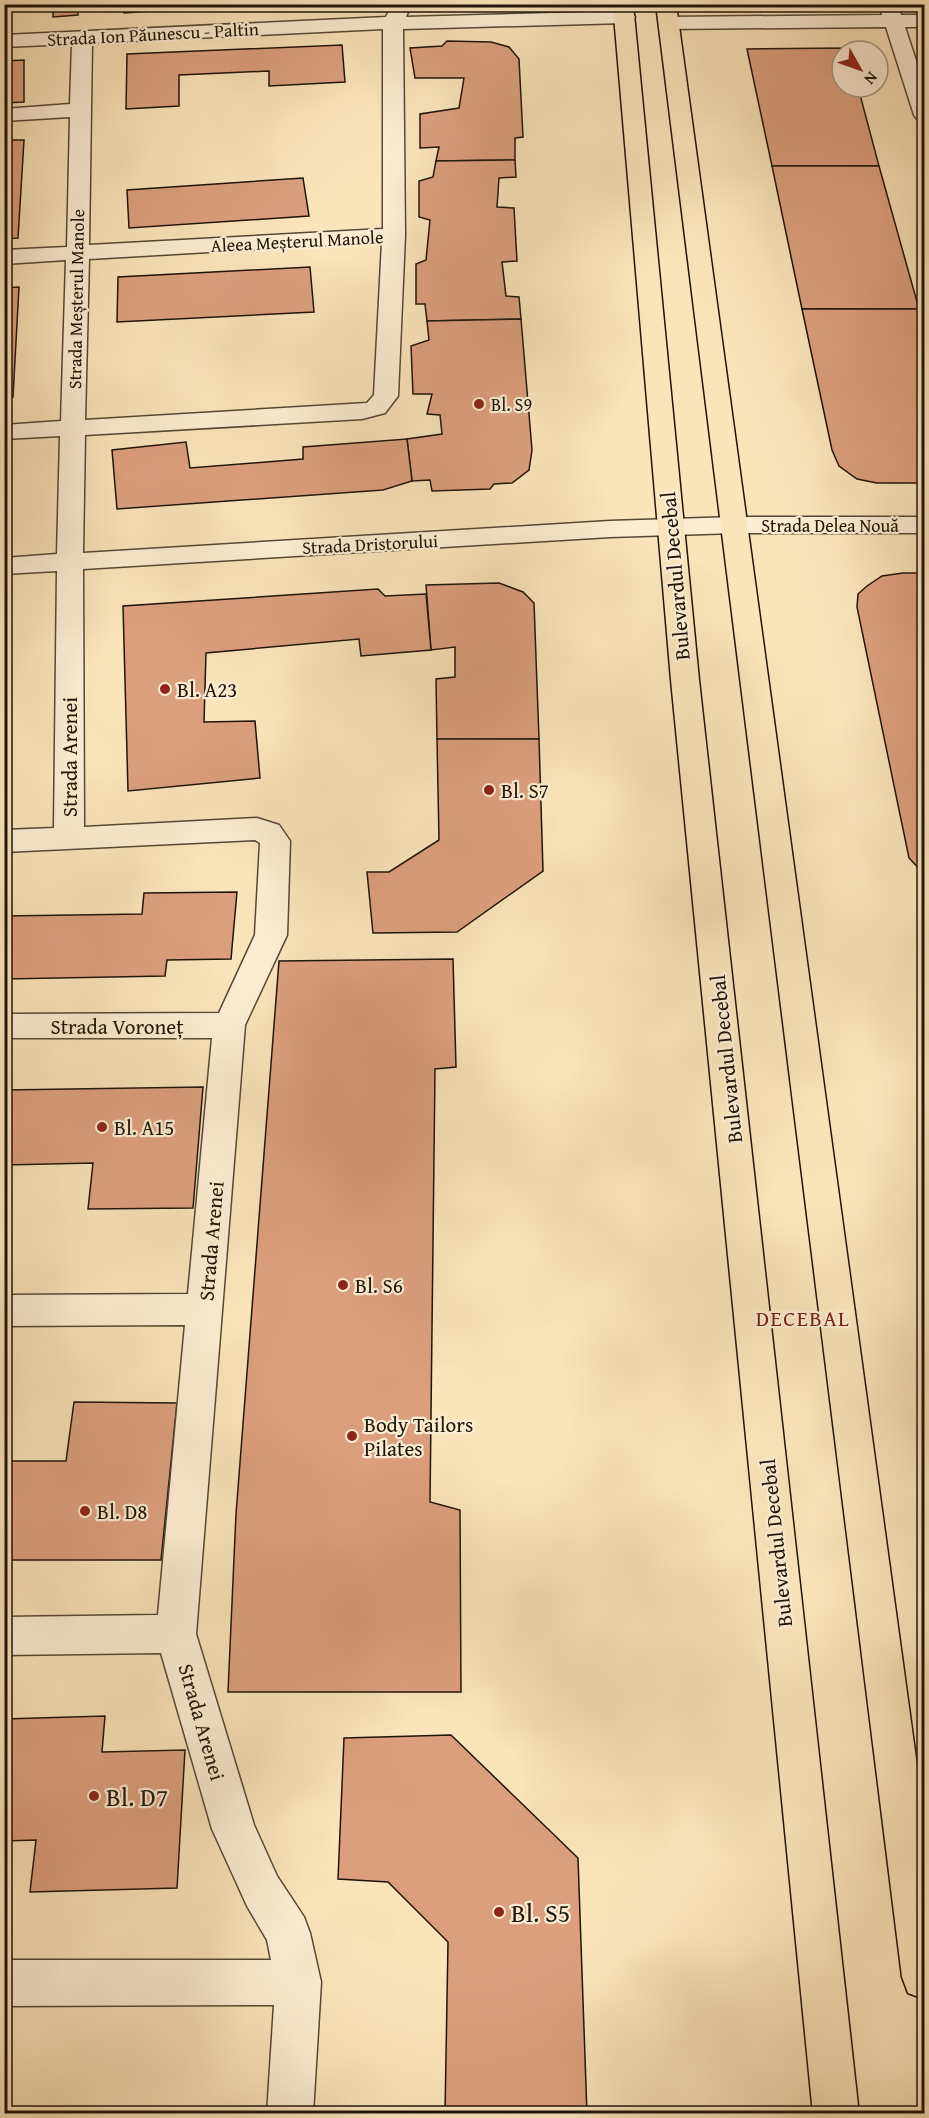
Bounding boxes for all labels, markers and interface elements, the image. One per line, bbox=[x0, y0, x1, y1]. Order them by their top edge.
street label: Strada Ion Păunescu - Paltin bbox=[46, 15, 260, 53]
north arrow bbox=[830, 39, 890, 99]
text: N bbox=[859, 67, 884, 91]
street label: Strada Meșterul Manole bbox=[61, 209, 91, 389]
street label: Aleea Meșterul Manole bbox=[210, 223, 384, 259]
place label: Bl. S9 bbox=[491, 391, 532, 418]
marker: Bl. S9 bbox=[472, 397, 486, 411]
street label: Bulevardul Decebal bbox=[652, 490, 698, 662]
street label: Strada Delea Nouă bbox=[761, 512, 899, 539]
street label: Strada Dristorului bbox=[301, 527, 439, 561]
place label: Bl. A23 bbox=[177, 674, 237, 705]
marker: Bl. A23 bbox=[158, 682, 172, 696]
street label: Strada Arenei bbox=[54, 697, 85, 817]
place label: Bl. S7 bbox=[501, 775, 549, 806]
marker: Bl. S7 bbox=[482, 783, 496, 797]
street label: Bulevardul Decebal bbox=[702, 973, 750, 1145]
street label: Strada Voroneț bbox=[50, 1011, 184, 1042]
place label: Bl. A15 bbox=[114, 1112, 174, 1143]
marker: Bl. A15 bbox=[95, 1120, 109, 1134]
street label: Strada Arenei bbox=[190, 1180, 232, 1302]
place label: Bl. S6 bbox=[355, 1270, 403, 1301]
marker: Bl. S6 bbox=[336, 1278, 350, 1292]
district label: DECEBAL bbox=[756, 1302, 850, 1334]
place label: Body Tailors Pilates bbox=[364, 1409, 473, 1464]
marker: Body Tailors Pilates bbox=[345, 1429, 359, 1443]
street label: Bulevardul Decebal bbox=[752, 1457, 800, 1629]
place label: Bl. D8 bbox=[97, 1496, 147, 1527]
marker: Bl. D8 bbox=[78, 1504, 92, 1518]
street label: Strada Arenei bbox=[171, 1660, 234, 1784]
place label: Bl. D7 bbox=[106, 1777, 168, 1816]
marker: Bl. D7 bbox=[87, 1789, 101, 1803]
place label: Bl. S5 bbox=[511, 1893, 570, 1932]
marker: Bl. S5 bbox=[492, 1905, 506, 1919]

